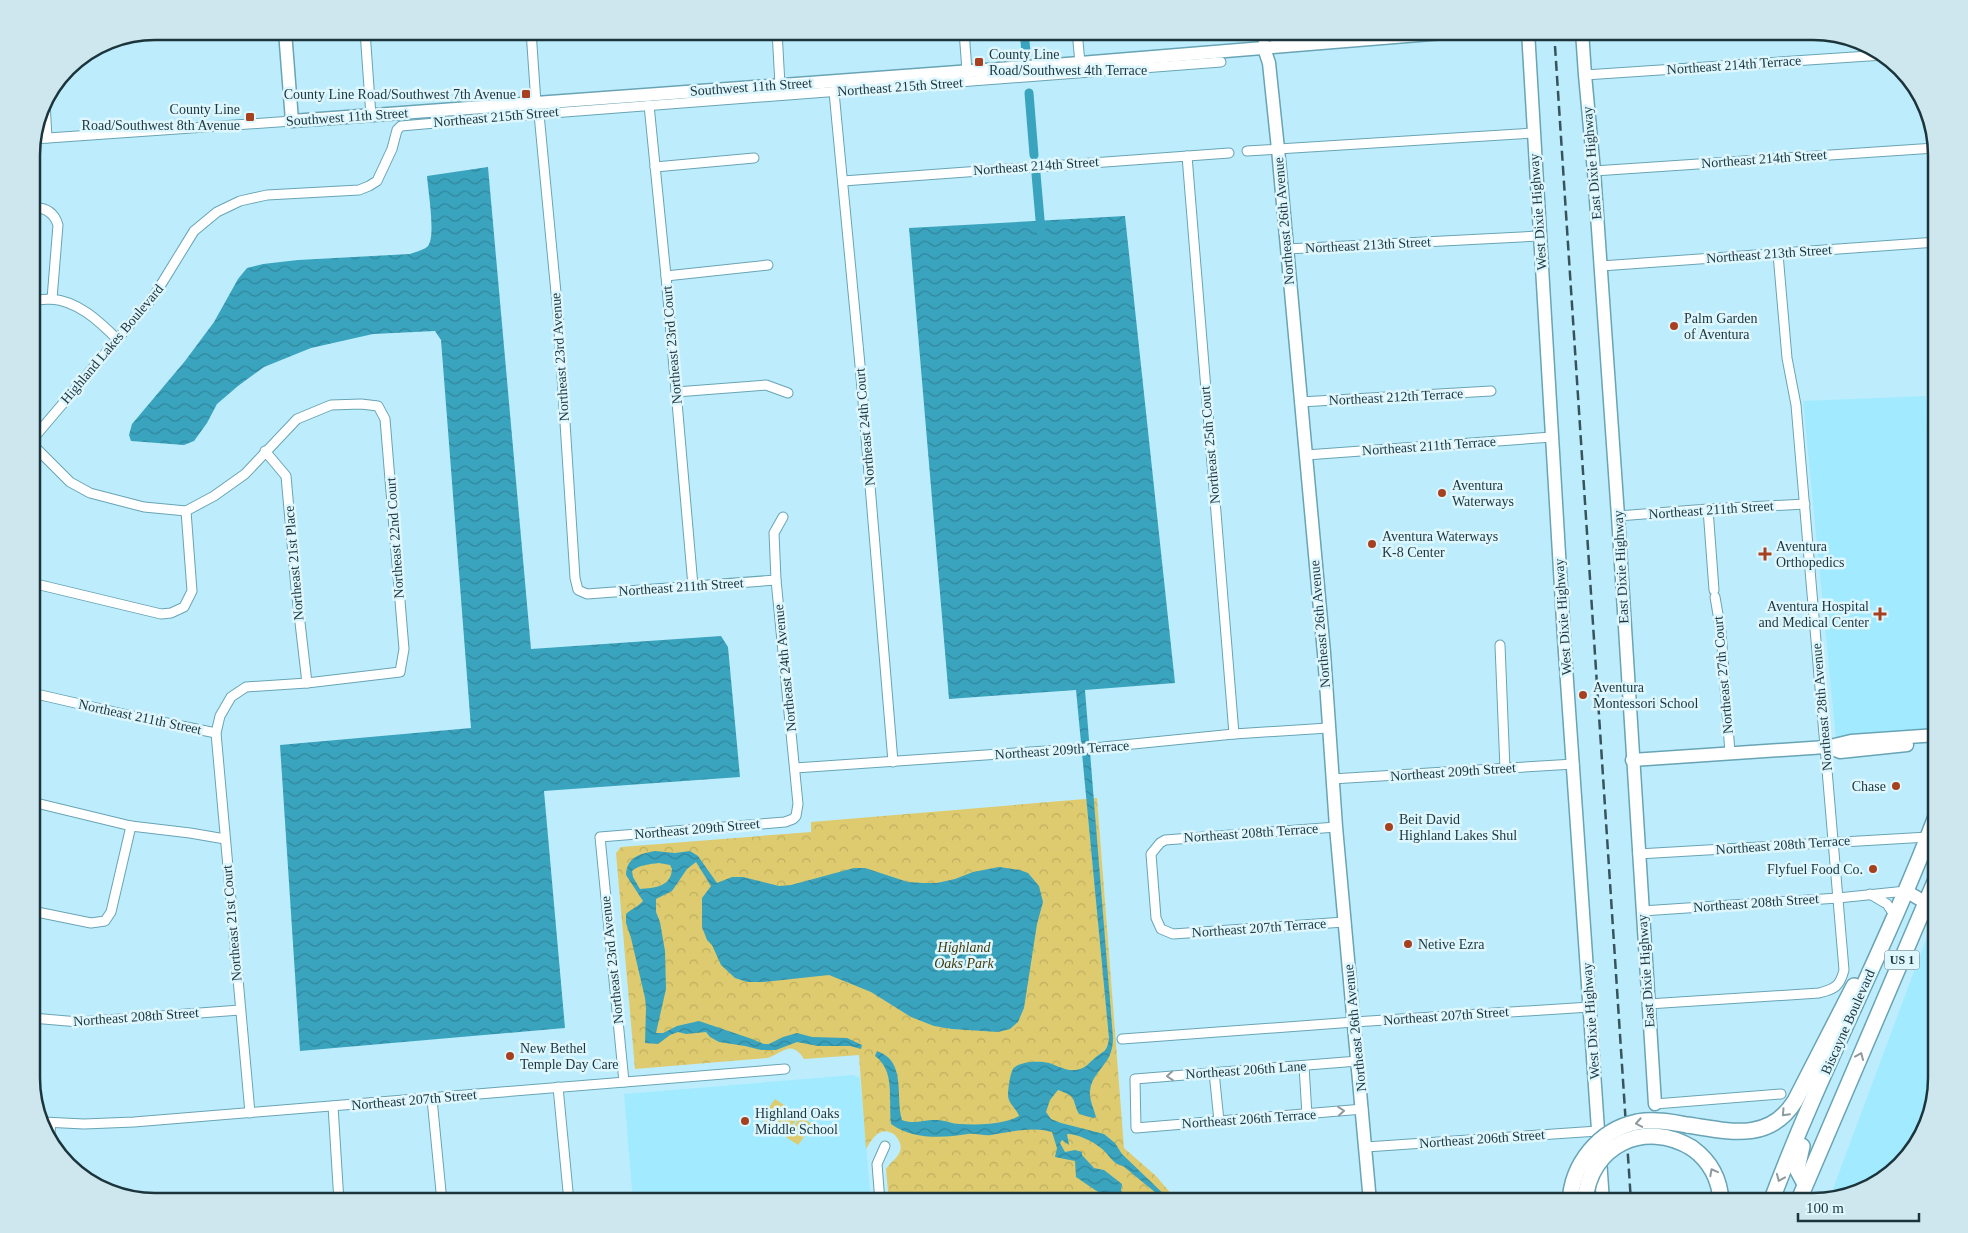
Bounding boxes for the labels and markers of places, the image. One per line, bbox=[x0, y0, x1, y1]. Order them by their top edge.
place label: County Line Road/Southwest 4th Terrace bbox=[989, 47, 1147, 78]
marker: County Line Road/Southwest 4th Terrace bbox=[973, 56, 985, 68]
place label: County Line Road/Southwest 7th Avenue bbox=[284, 87, 516, 102]
marker: County Line Road/Southwest 7th Avenue bbox=[520, 88, 532, 100]
place label: County Line Road/Southwest 8th Avenue bbox=[82, 102, 240, 133]
marker: County Line Road/Southwest 8th Avenue bbox=[244, 111, 256, 123]
place label: Palm Garden of Aventura bbox=[1684, 311, 1757, 342]
marker: Palm Garden of Aventura bbox=[1668, 320, 1680, 332]
place label: Aventura Waterways bbox=[1452, 478, 1514, 509]
marker: Aventura Waterways bbox=[1436, 487, 1448, 499]
place label: Aventura Waterways K-8 Center bbox=[1382, 529, 1498, 560]
marker: Aventura Waterways K-8 Center bbox=[1366, 538, 1378, 550]
place label: Aventura Orthopedics bbox=[1776, 539, 1844, 570]
marker: Aventura Orthopedics bbox=[1758, 547, 1772, 561]
place label: Aventura Hospital and Medical Center bbox=[1759, 599, 1869, 630]
marker: Aventura Hospital and Medical Center bbox=[1873, 607, 1887, 621]
place label: Aventura Montessori School bbox=[1593, 680, 1699, 711]
marker: Aventura Montessori School bbox=[1577, 689, 1589, 701]
place label: Chase bbox=[1852, 779, 1886, 794]
marker: Chase bbox=[1890, 780, 1902, 792]
place label: Beit David Highland Lakes Shul bbox=[1399, 812, 1517, 843]
marker: Beit David Highland Lakes Shul bbox=[1383, 821, 1395, 833]
place label: Flyfuel Food Co. bbox=[1767, 862, 1863, 877]
marker: Flyfuel Food Co. bbox=[1867, 863, 1879, 875]
place label: Netive Ezra bbox=[1418, 937, 1485, 952]
marker: Netive Ezra bbox=[1402, 938, 1414, 950]
place label: New Bethel Temple Day Care bbox=[520, 1041, 619, 1072]
marker: New Bethel Temple Day Care bbox=[504, 1050, 516, 1062]
place label: Highland Oaks Middle School bbox=[755, 1106, 839, 1137]
marker: Highland Oaks Middle School bbox=[739, 1115, 751, 1127]

